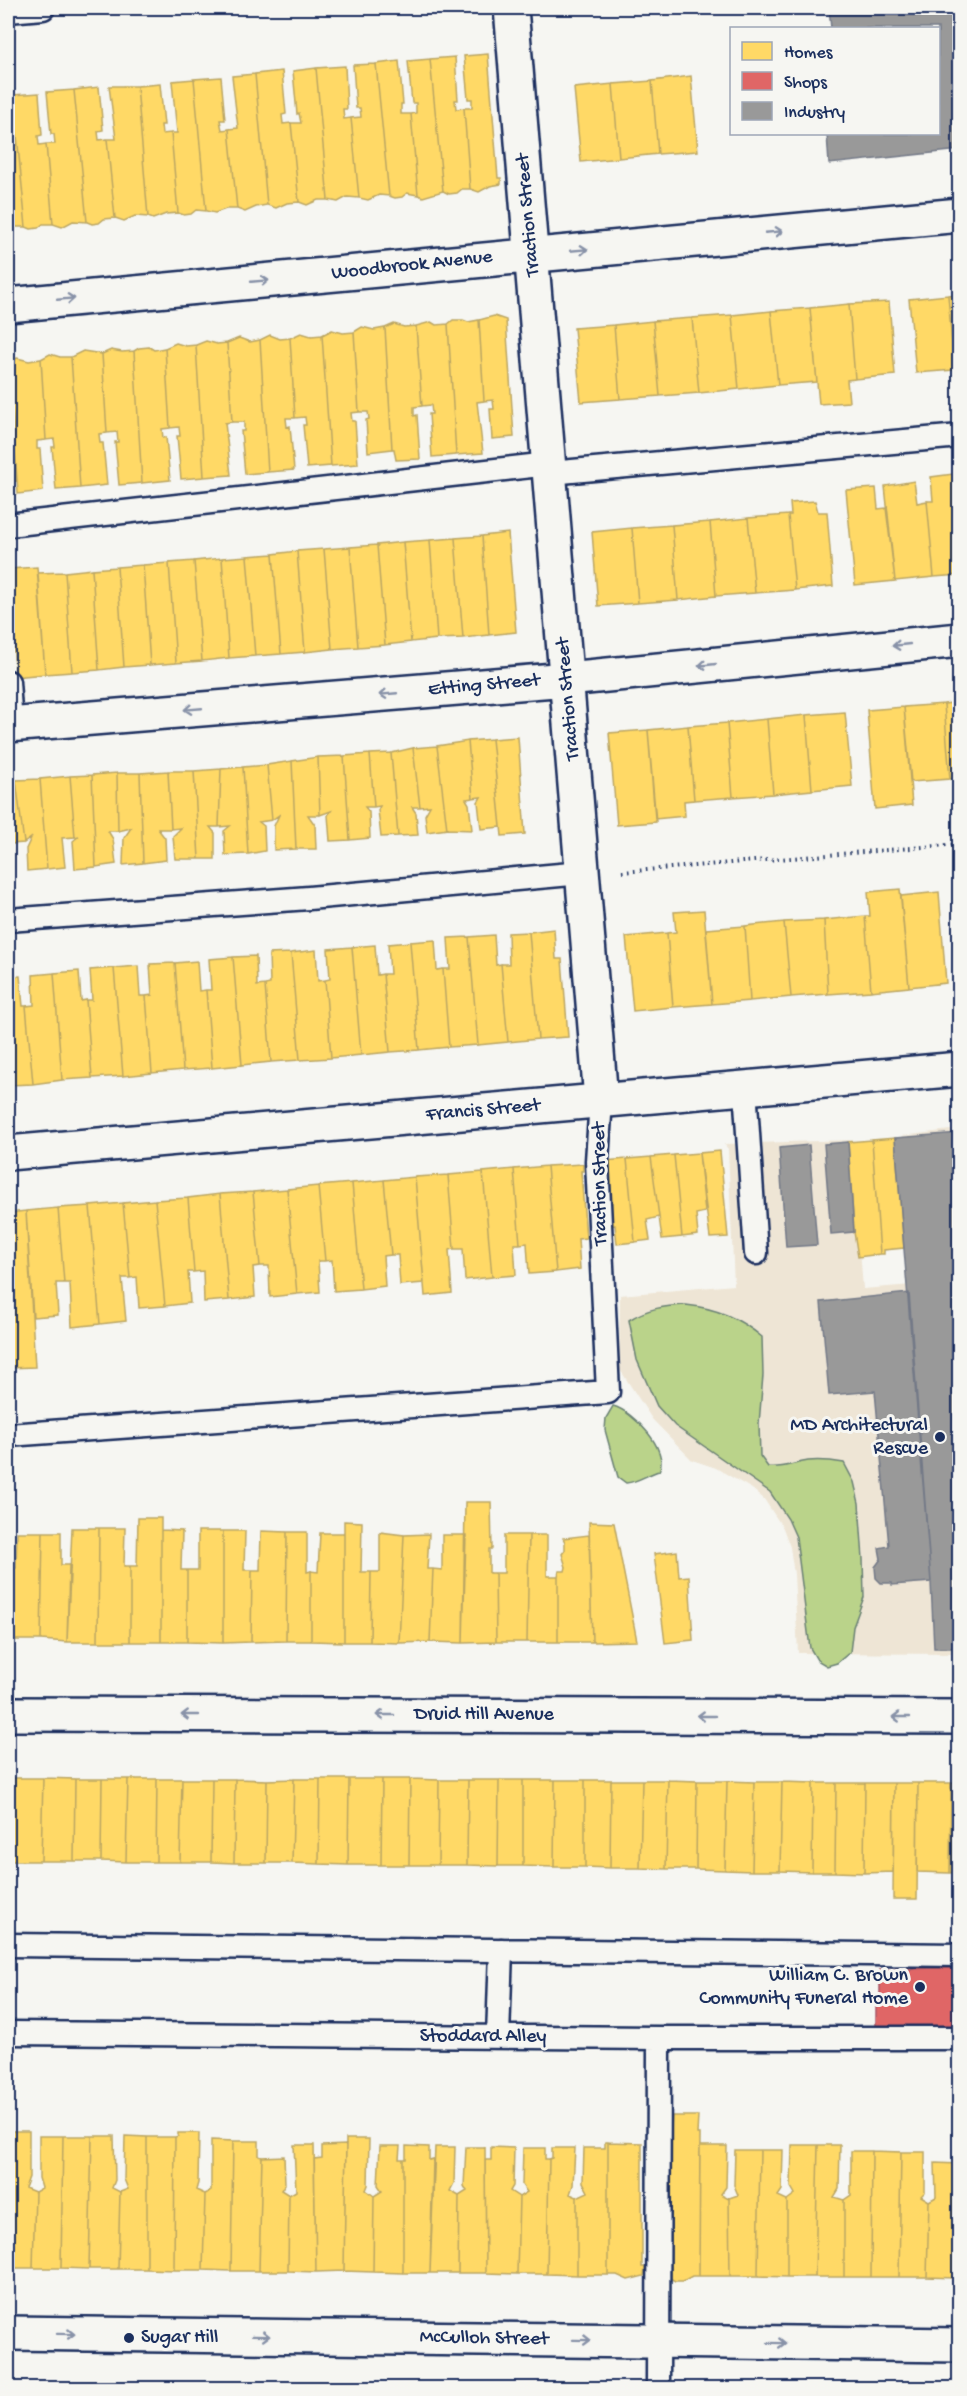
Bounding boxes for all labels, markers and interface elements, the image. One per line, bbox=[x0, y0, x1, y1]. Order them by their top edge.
legend bbox=[730, 27, 940, 135]
text: Homes bbox=[784, 43, 834, 64]
text: Shops bbox=[784, 73, 828, 94]
text: Industry bbox=[784, 103, 845, 124]
street label: Traction Street bbox=[512, 151, 546, 278]
one-way arrow bbox=[763, 226, 783, 237]
one-way arrow bbox=[569, 244, 589, 255]
street label: Woodbrook Avenue bbox=[330, 246, 494, 286]
one-way arrow bbox=[249, 275, 269, 286]
one-way arrow bbox=[55, 293, 75, 304]
street label: Traction Street bbox=[552, 635, 586, 762]
one-way arrow bbox=[892, 640, 912, 651]
one-way arrow bbox=[698, 660, 718, 671]
street label: Etting Street bbox=[427, 670, 543, 702]
one-way arrow bbox=[378, 688, 398, 699]
one-way arrow bbox=[184, 704, 204, 715]
street label: Francis Street bbox=[424, 1094, 543, 1128]
street label: Traction Street bbox=[588, 1120, 614, 1247]
place label: MD Architectural Rescue bbox=[790, 1415, 929, 1461]
marker: MD Architectural Rescue bbox=[933, 1430, 947, 1444]
street label: Druid Hill Avenue bbox=[412, 1704, 555, 1727]
one-way arrow bbox=[181, 1709, 201, 1721]
one-way arrow bbox=[376, 1709, 396, 1721]
one-way arrow bbox=[697, 1710, 717, 1722]
one-way arrow bbox=[892, 1711, 912, 1723]
place label: William C. Brown Community Funeral Home bbox=[699, 1965, 909, 2011]
marker: William C. Brown Community Funeral Home bbox=[913, 1980, 927, 1994]
street label: Stoddard Alley bbox=[420, 2026, 546, 2049]
street label: McCulloh Street bbox=[419, 2326, 550, 2352]
place label: Sugar Hill bbox=[141, 2327, 219, 2350]
one-way arrow bbox=[55, 2328, 75, 2340]
one-way arrow bbox=[250, 2330, 270, 2342]
marker: Sugar Hill bbox=[122, 2331, 136, 2345]
one-way arrow bbox=[571, 2334, 591, 2346]
one-way arrow bbox=[766, 2337, 786, 2348]

